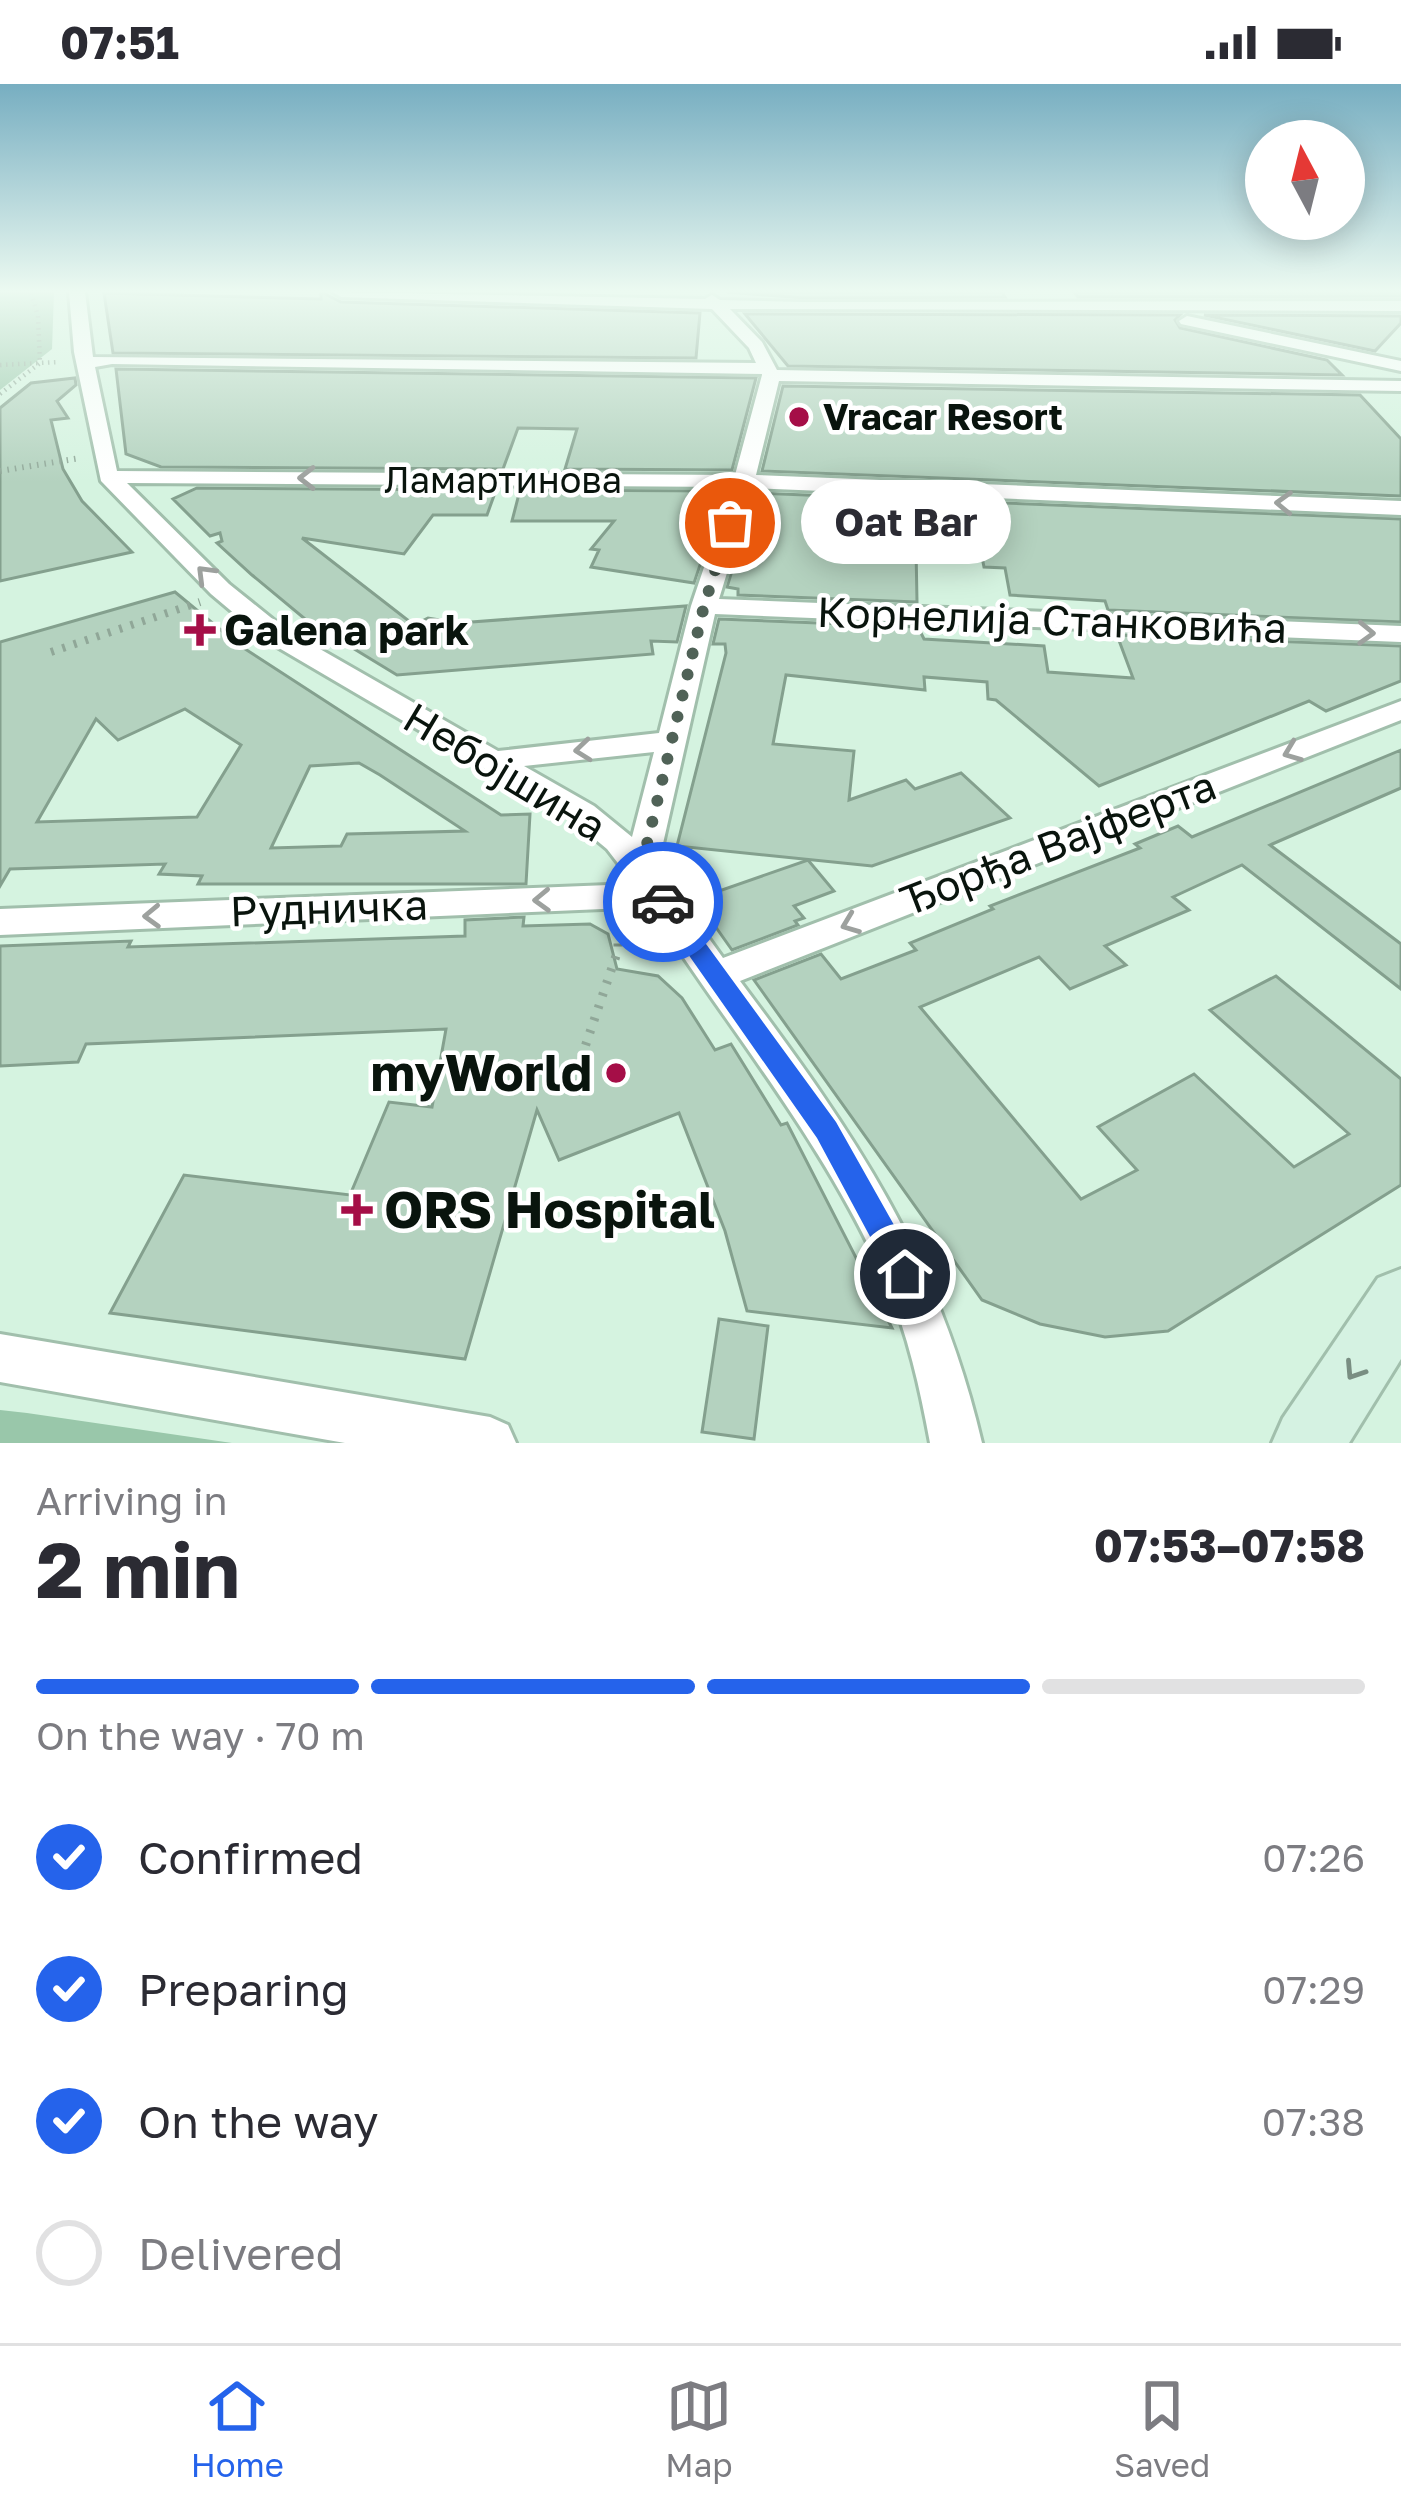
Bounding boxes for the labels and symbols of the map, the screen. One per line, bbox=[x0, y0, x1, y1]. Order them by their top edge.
north arrow bbox=[1245, 120, 1365, 240]
place label: Vracar Resort bbox=[823, 395, 1063, 438]
marker: Vracar Resort bbox=[786, 404, 812, 430]
street label: Ламартинова bbox=[384, 458, 622, 501]
one-way arrow bbox=[297, 466, 316, 492]
pin bbox=[679, 472, 781, 574]
callout: Oat Bar bbox=[802, 481, 1012, 565]
one-way arrow bbox=[1274, 490, 1293, 516]
one-way arrow bbox=[197, 566, 219, 588]
street label: Корнелија Станковића bbox=[816, 586, 1288, 652]
place label: Galena park bbox=[224, 604, 469, 654]
marker: Galena park bbox=[187, 617, 213, 643]
one-way arrow bbox=[1357, 619, 1376, 645]
street label: Небојшина bbox=[395, 691, 616, 851]
one-way arrow bbox=[573, 737, 593, 763]
one-way arrow bbox=[1283, 738, 1304, 762]
street label: Ђорђа Вајферта bbox=[893, 759, 1222, 925]
courier bbox=[603, 842, 723, 962]
street label: Рудничка bbox=[229, 879, 429, 935]
one-way arrow bbox=[532, 887, 551, 913]
one-way arrow bbox=[142, 902, 161, 928]
one-way arrow bbox=[841, 909, 862, 934]
place label: myWorld bbox=[370, 1041, 592, 1102]
marker: myWorld bbox=[603, 1060, 629, 1086]
place label: ORS Hospital bbox=[384, 1178, 715, 1239]
marker: ORS Hospital bbox=[341, 1194, 373, 1226]
pin bbox=[854, 1223, 956, 1325]
one-way arrow bbox=[1347, 1358, 1369, 1380]

